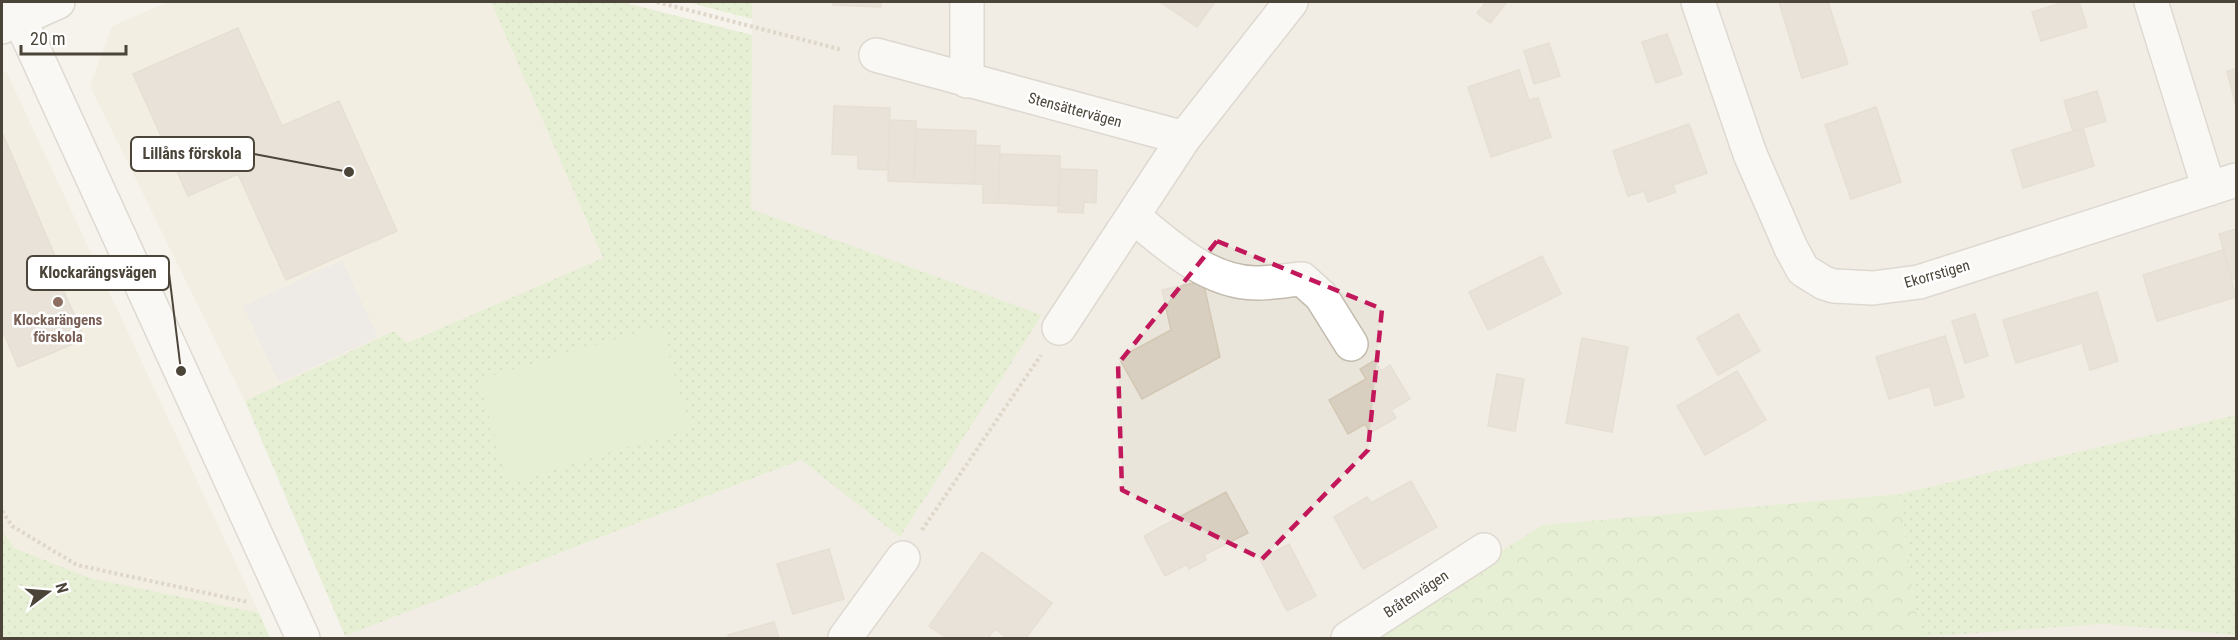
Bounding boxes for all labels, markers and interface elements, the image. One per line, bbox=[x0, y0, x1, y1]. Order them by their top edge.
scale bar bbox=[21, 18, 126, 56]
text: 20 m bbox=[30, 28, 65, 49]
street label: Stensättervägen bbox=[1026, 89, 1124, 131]
callout: Lillåns förskola bbox=[131, 137, 254, 171]
text: Lillåns förskola bbox=[142, 144, 242, 163]
callout: Klockarängsvägen bbox=[27, 256, 169, 290]
street label: Ekorrstigen bbox=[1902, 256, 1972, 292]
text: Klockarängsvägen bbox=[39, 263, 157, 282]
marker: Klockarängens förskola bbox=[51, 295, 65, 309]
place label: Klockarängens förskola bbox=[14, 311, 103, 346]
north arrow bbox=[18, 562, 78, 622]
street label: Bråtenvägen bbox=[1380, 566, 1452, 622]
text: N bbox=[51, 581, 72, 595]

